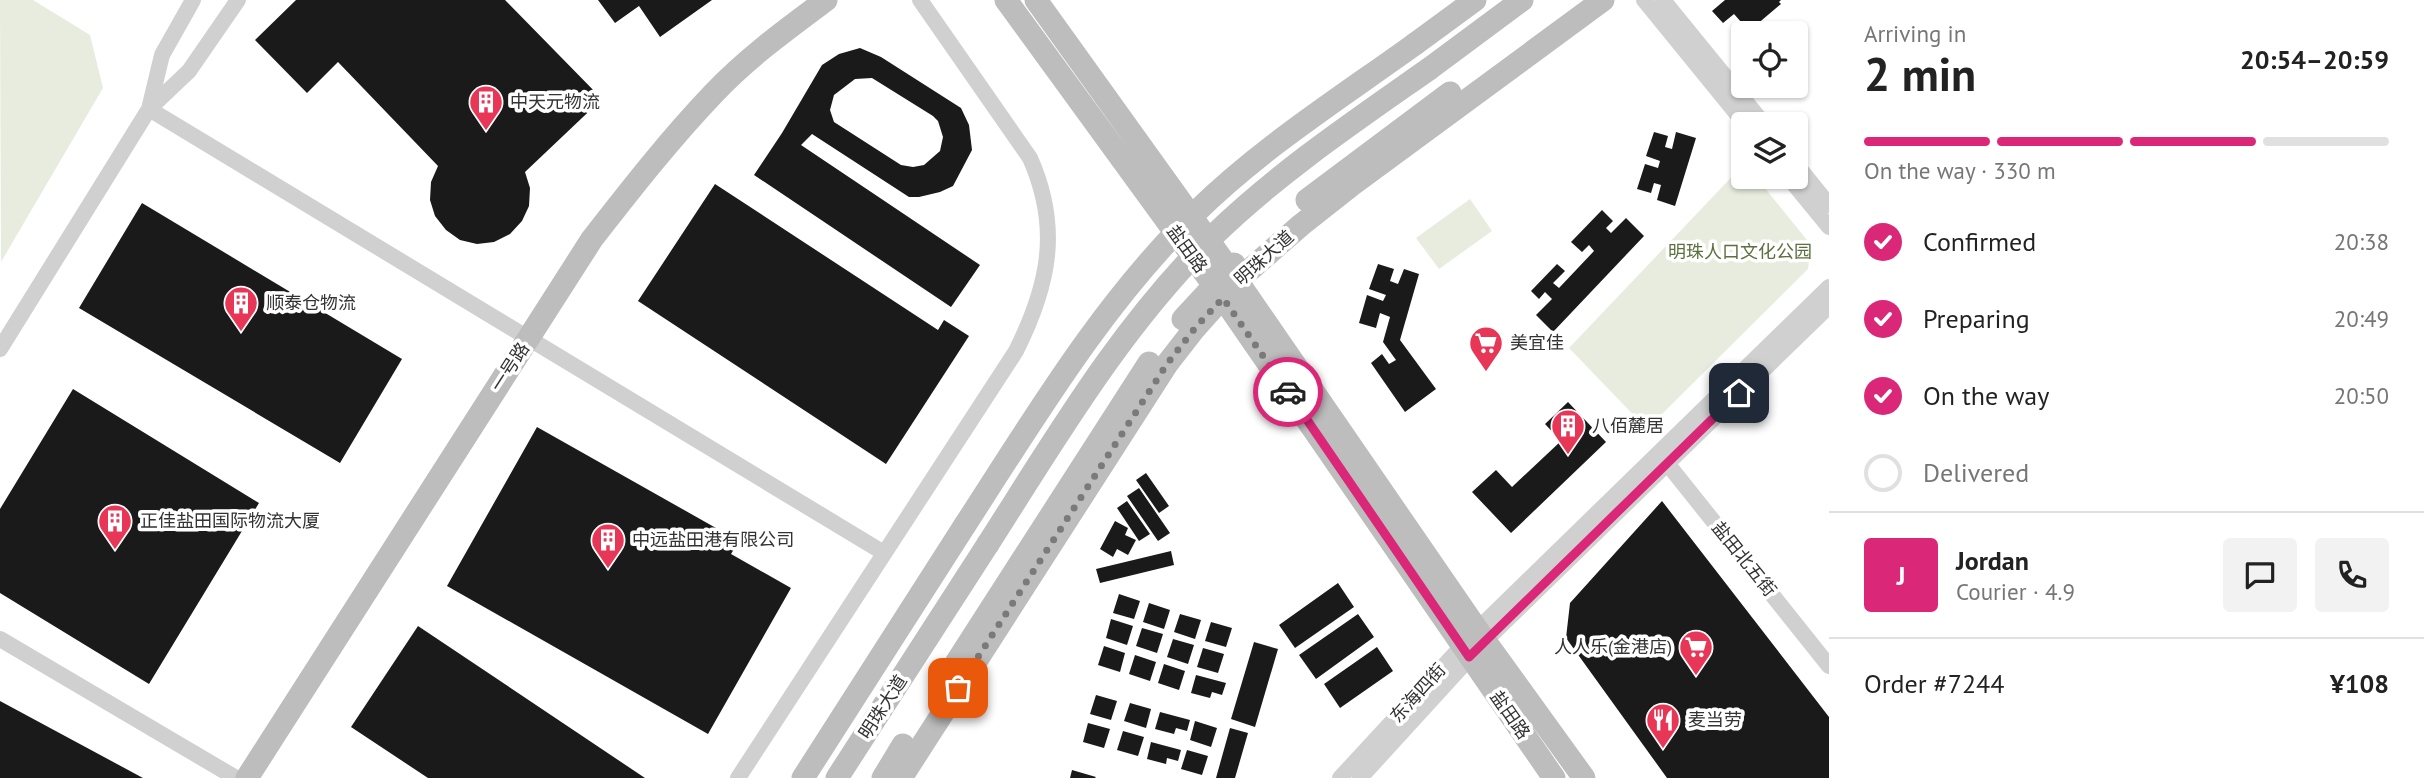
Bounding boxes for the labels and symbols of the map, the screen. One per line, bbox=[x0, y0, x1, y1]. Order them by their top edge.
building icon: 中天元物流 bbox=[467, 83, 505, 132]
place label: 中天元物流 bbox=[510, 90, 600, 113]
street label: 盐田路 bbox=[1162, 220, 1213, 277]
street label: 明珠大道 bbox=[1229, 225, 1298, 290]
park label: 明珠人口文化公园 bbox=[1668, 240, 1812, 263]
building icon: 顺泰仓物流 bbox=[222, 284, 260, 333]
place label: 顺泰仓物流 bbox=[266, 291, 356, 314]
supermarket icon: 美宜佳 bbox=[1467, 324, 1505, 373]
place label: 美宜佳 bbox=[1510, 331, 1564, 354]
street label: 一号路 bbox=[485, 338, 534, 396]
courier bbox=[1253, 357, 1323, 427]
pin bbox=[1709, 363, 1769, 423]
building icon: 八佰麓居 bbox=[1549, 407, 1587, 456]
place label: 八佰麓居 bbox=[1592, 414, 1664, 437]
building icon: 正佳盐田国际物流大厦 bbox=[96, 502, 134, 551]
place label: 正佳盐田国际物流大厦 bbox=[140, 509, 320, 532]
street label: 盐田北五街 bbox=[1707, 516, 1782, 601]
building icon: 中远盐田港有限公司 bbox=[589, 521, 627, 570]
place label: 中远盐田港有限公司 bbox=[632, 528, 794, 551]
supermarket icon: 人人乐(金港店) bbox=[1677, 628, 1715, 677]
place label: 人人乐(金港店) bbox=[1554, 635, 1672, 658]
pin bbox=[928, 658, 988, 718]
street label: 东海四街 bbox=[1385, 658, 1450, 727]
street label: 明珠大道 bbox=[853, 670, 912, 743]
street label: 盐田路 bbox=[1486, 686, 1535, 743]
restaurant icon: 麦当劳 bbox=[1644, 701, 1682, 750]
place label: 麦当劳 bbox=[1688, 708, 1742, 731]

